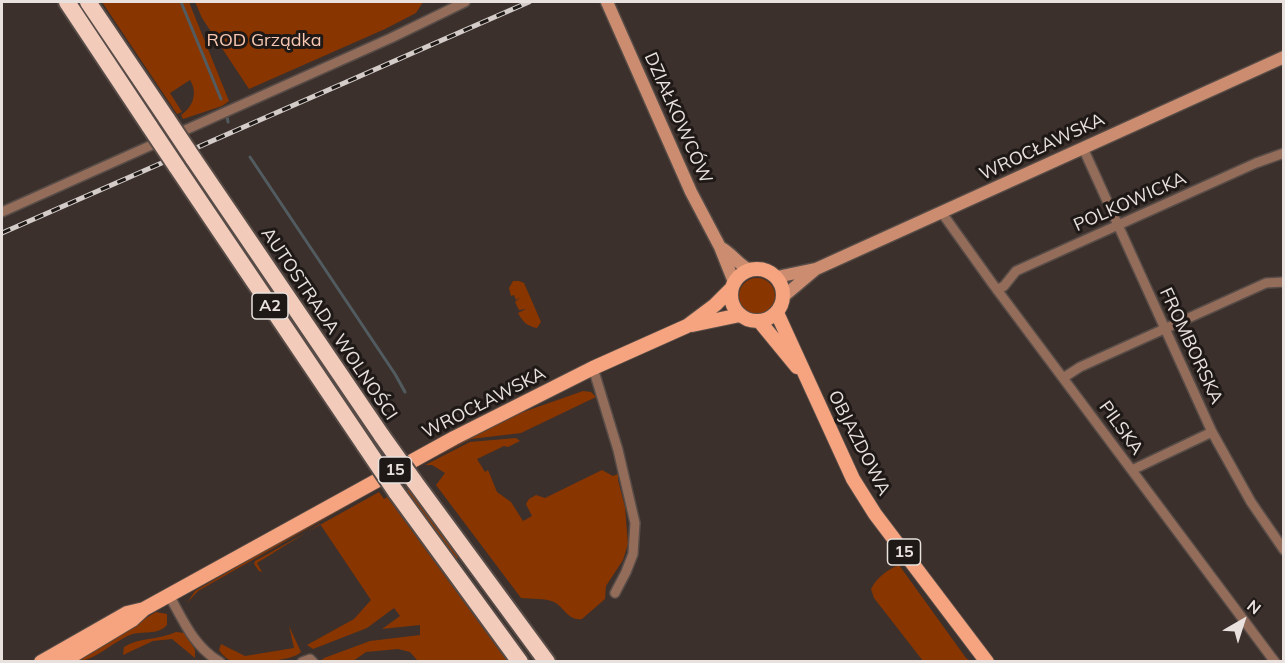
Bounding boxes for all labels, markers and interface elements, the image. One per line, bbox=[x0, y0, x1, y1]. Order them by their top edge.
park label: ROD Grządka bbox=[207, 30, 321, 52]
street label: DZIAŁKOWCÓW bbox=[639, 49, 717, 187]
street label: WROCŁAWSKA bbox=[976, 109, 1108, 185]
street label: POLKOWICKA bbox=[1070, 168, 1190, 236]
street label: AUTOSTRADA WOLNOŚCI bbox=[256, 224, 402, 424]
street label: FROMBORSKA bbox=[1155, 284, 1227, 408]
road number: A2 bbox=[252, 293, 288, 319]
street label: WROCŁAWSKA bbox=[419, 363, 549, 443]
street label: OBJAZDOWA bbox=[823, 387, 895, 499]
street label: PILSKA bbox=[1094, 397, 1148, 459]
road number: 15 bbox=[378, 457, 412, 483]
road number: 15 bbox=[888, 539, 920, 565]
north arrow bbox=[1213, 591, 1273, 651]
text: N bbox=[1243, 595, 1265, 619]

